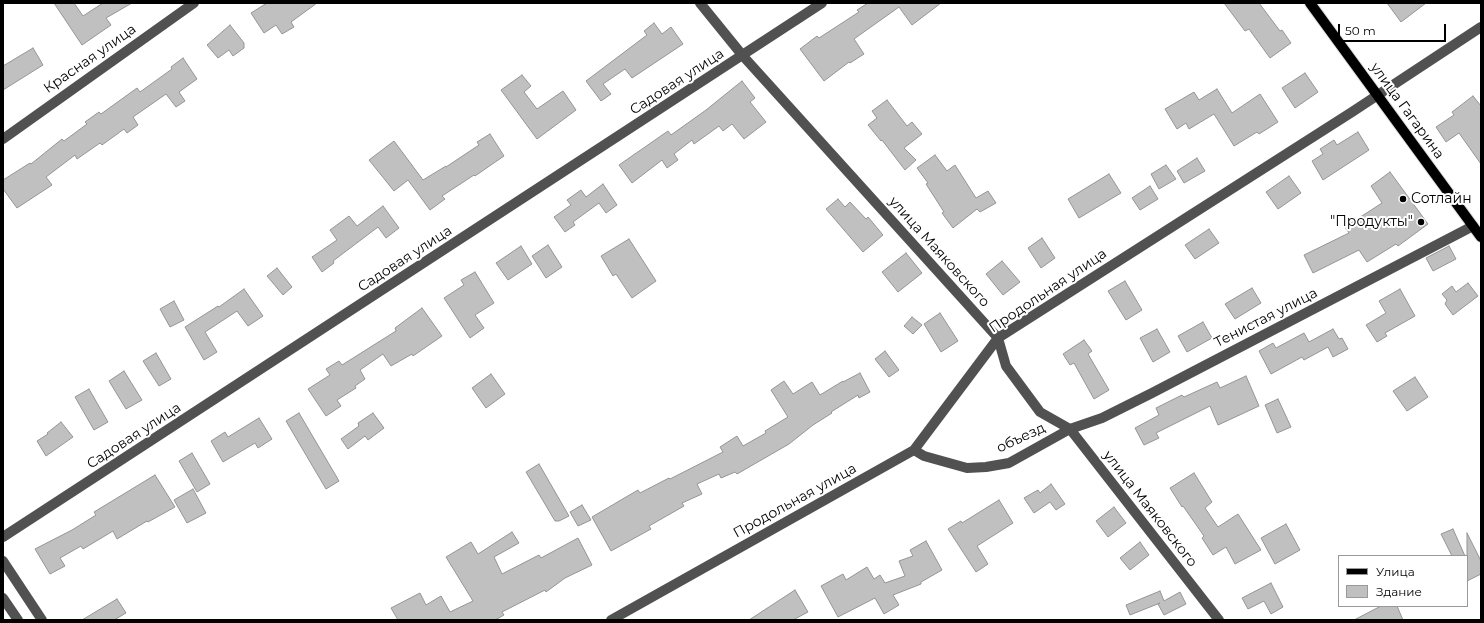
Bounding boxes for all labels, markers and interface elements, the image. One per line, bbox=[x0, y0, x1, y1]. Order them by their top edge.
scale bar bbox=[1340, 16, 1448, 42]
street label: Красная улица bbox=[41, 21, 139, 97]
text: 50 m bbox=[1345, 23, 1376, 38]
street label: Садовая улица bbox=[627, 45, 727, 119]
street label: улица Гагарина bbox=[1366, 60, 1448, 162]
place label: Сотлайн bbox=[1411, 191, 1472, 207]
street label: улица Маяковского bbox=[885, 193, 993, 311]
marker: Сотлайн bbox=[1398, 194, 1408, 204]
place label: "Продукты" bbox=[1330, 214, 1413, 230]
marker: "Продукты" bbox=[1416, 217, 1426, 227]
street label: Садовая улица bbox=[355, 222, 455, 296]
street label: Продольная улица bbox=[986, 245, 1110, 337]
street label: Тенистая улица bbox=[1212, 285, 1320, 351]
street label: Садовая улица bbox=[84, 399, 184, 473]
street label: объезд bbox=[994, 419, 1048, 457]
street label: улица Маяковского bbox=[1099, 448, 1201, 570]
street label: Продольная улица bbox=[730, 460, 860, 542]
legend bbox=[1338, 555, 1468, 607]
text: Улица bbox=[1376, 564, 1415, 579]
text: Здание bbox=[1376, 584, 1422, 599]

